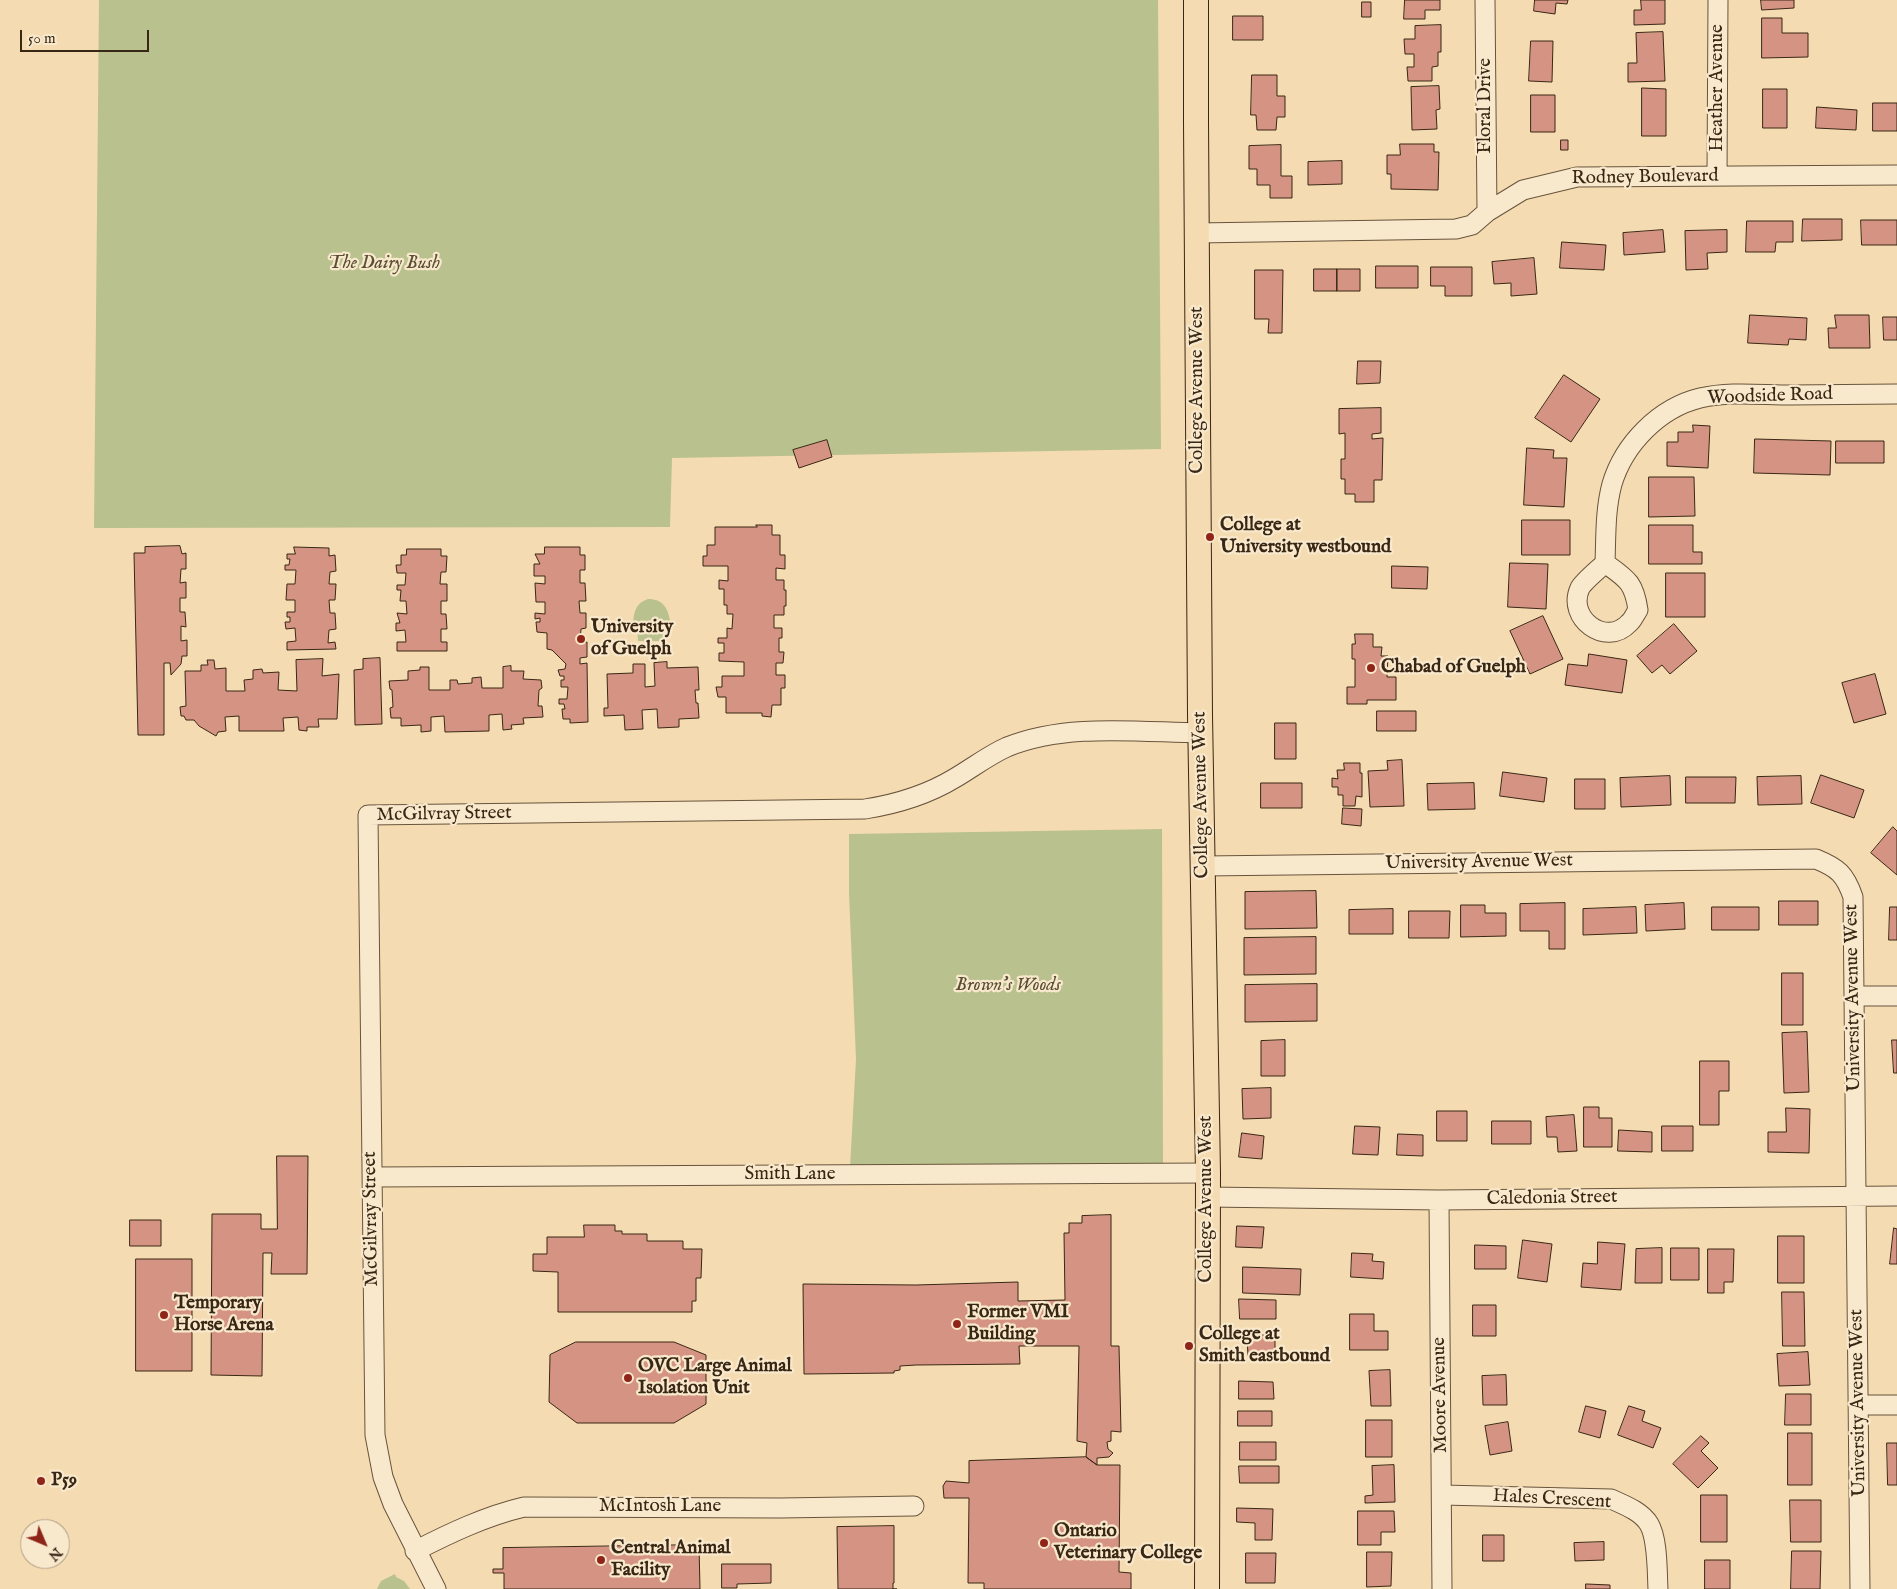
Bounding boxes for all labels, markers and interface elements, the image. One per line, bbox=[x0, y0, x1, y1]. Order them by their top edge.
scale bar bbox=[22, 20, 151, 52]
street label: Heather Avenue bbox=[1707, 24, 1729, 152]
text: 50 m bbox=[28, 29, 56, 48]
street label: Floral Drive bbox=[1475, 58, 1497, 154]
street label: Rodney Boulevard bbox=[1571, 165, 1719, 191]
park label: The Dairy Bush bbox=[328, 253, 440, 275]
street label: College Avenue West bbox=[1187, 306, 1209, 474]
street label: Woodside Road bbox=[1707, 383, 1833, 411]
place label: College at University westbound bbox=[1220, 515, 1391, 559]
marker: College at University westbound bbox=[1204, 531, 1216, 543]
place label: University of Guelph bbox=[591, 617, 673, 661]
marker: University of Guelph bbox=[575, 633, 587, 645]
place label: Chabad of Guelph bbox=[1381, 657, 1526, 679]
marker: Chabad of Guelph bbox=[1365, 662, 1377, 674]
street label: College Avenue West bbox=[1189, 711, 1215, 879]
street label: McGilvray Street bbox=[376, 802, 512, 828]
street label: University Avenue West bbox=[1385, 850, 1573, 876]
street label: University Avenue West bbox=[1841, 904, 1867, 1092]
park label: Brown's Woods bbox=[955, 975, 1061, 997]
street label: College Avenue West bbox=[1196, 1115, 1218, 1283]
street label: McGilvray Street bbox=[359, 1151, 385, 1287]
street label: Smith Lane bbox=[745, 1164, 835, 1186]
street label: Caledonia Street bbox=[1486, 1186, 1618, 1212]
place label: Temporary Horse Arena bbox=[174, 1293, 274, 1337]
place label: Former VMI Building bbox=[967, 1302, 1069, 1346]
marker: Temporary Horse Arena bbox=[158, 1309, 170, 1321]
street label: University Avenue West bbox=[1846, 1309, 1872, 1497]
marker: Former VMI Building bbox=[951, 1318, 963, 1330]
place label: College at Smith eastbound bbox=[1199, 1324, 1330, 1368]
street label: Moore Avenue bbox=[1429, 1337, 1453, 1453]
marker: College at Smith eastbound bbox=[1183, 1340, 1195, 1352]
place label: OVC Large Animal Isolation Unit bbox=[638, 1356, 792, 1400]
marker: OVC Large Animal Isolation Unit bbox=[622, 1372, 634, 1384]
place label: P59 bbox=[51, 1470, 77, 1492]
marker: P59 bbox=[35, 1475, 47, 1487]
street label: Hales Crescent bbox=[1492, 1486, 1612, 1514]
street label: McIntosh Lane bbox=[599, 1496, 721, 1518]
north arrow bbox=[20, 1519, 70, 1569]
place label: Ontario Veterinary College bbox=[1054, 1521, 1202, 1565]
marker: Ontario Veterinary College bbox=[1038, 1537, 1050, 1549]
place label: Central Animal Facility bbox=[611, 1538, 731, 1582]
text: N bbox=[44, 1543, 66, 1565]
marker: Central Animal Facility bbox=[595, 1554, 607, 1566]

